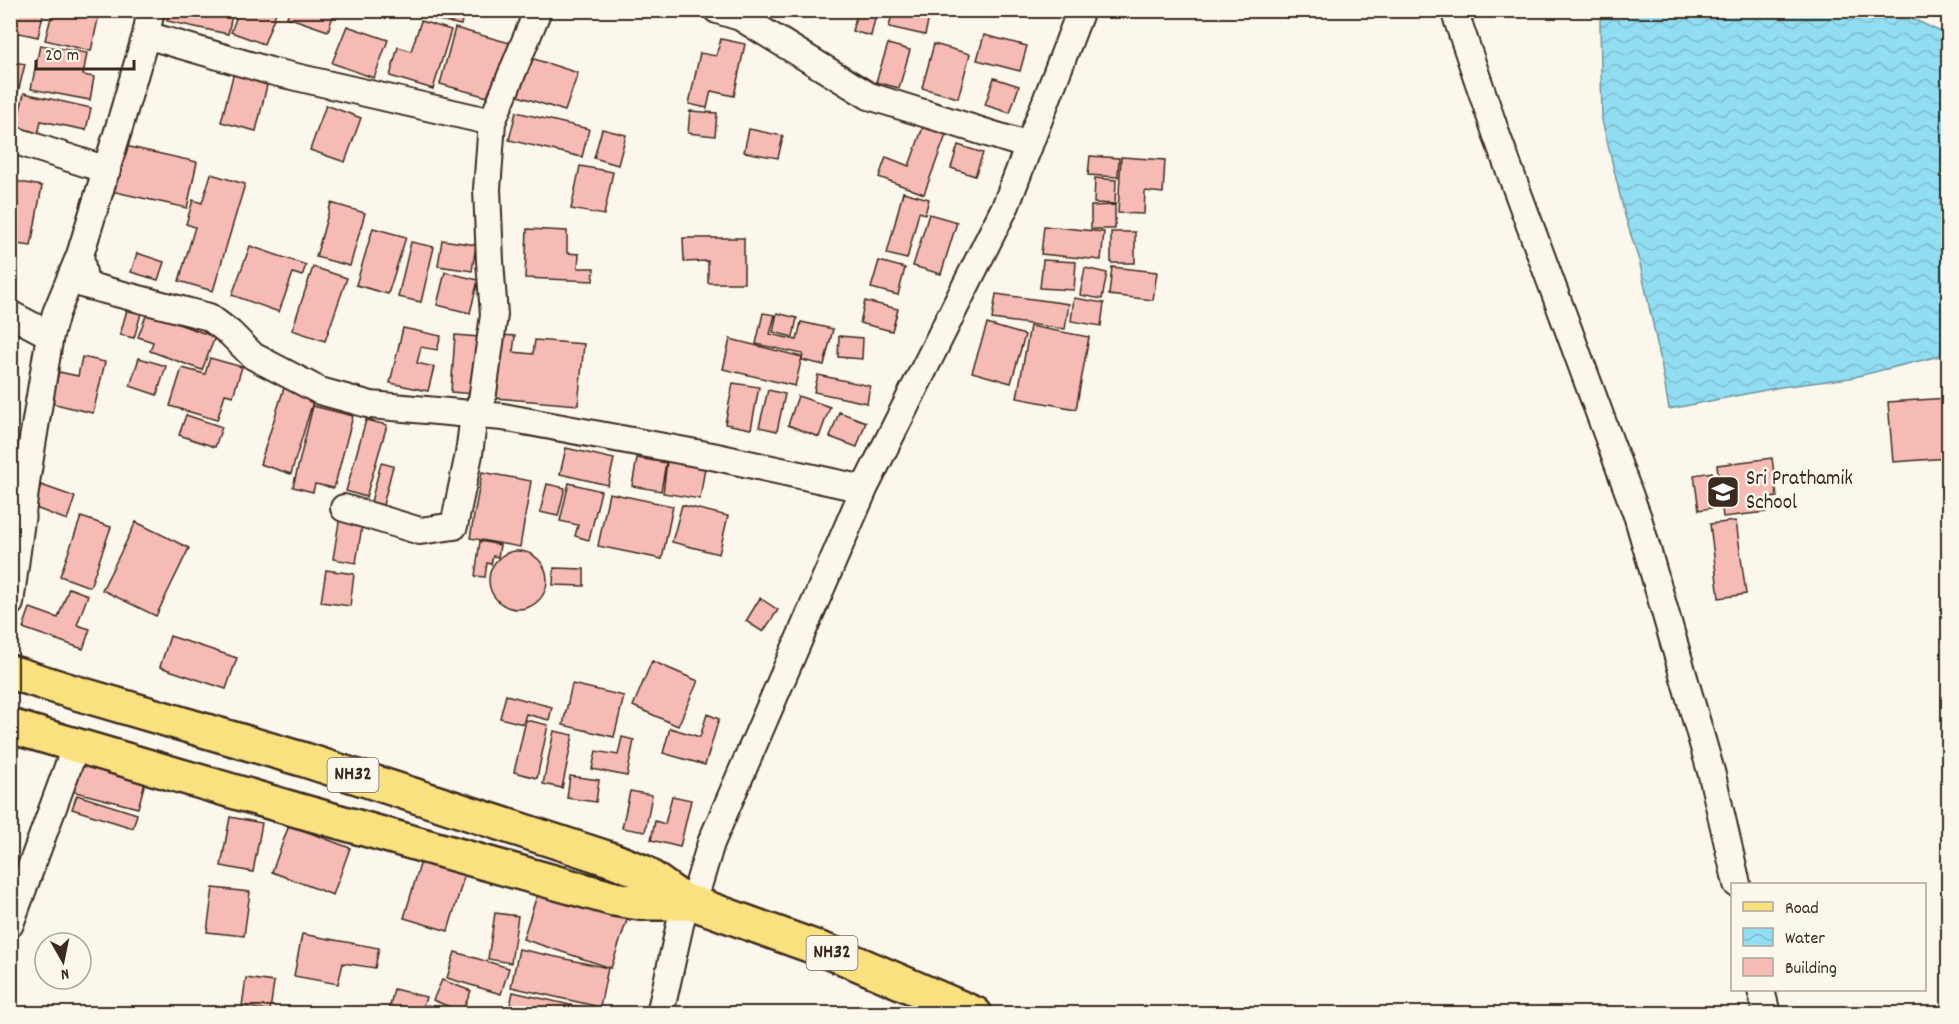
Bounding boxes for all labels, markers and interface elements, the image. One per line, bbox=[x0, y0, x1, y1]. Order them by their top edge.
scale bar bbox=[36, 33, 134, 71]
text: 20 m bbox=[45, 44, 79, 69]
place label: Sri Prathamik School bbox=[1746, 465, 1853, 519]
school or university icon: Sri Prathamik School bbox=[1705, 474, 1741, 510]
road number: NH32 bbox=[328, 758, 378, 792]
legend bbox=[1731, 883, 1926, 991]
text: Road bbox=[1785, 897, 1819, 922]
text: Water bbox=[1785, 927, 1825, 952]
north arrow bbox=[33, 931, 93, 991]
road number: NH32 bbox=[806, 936, 858, 970]
text: Building bbox=[1785, 957, 1837, 982]
text: N bbox=[59, 961, 71, 985]

